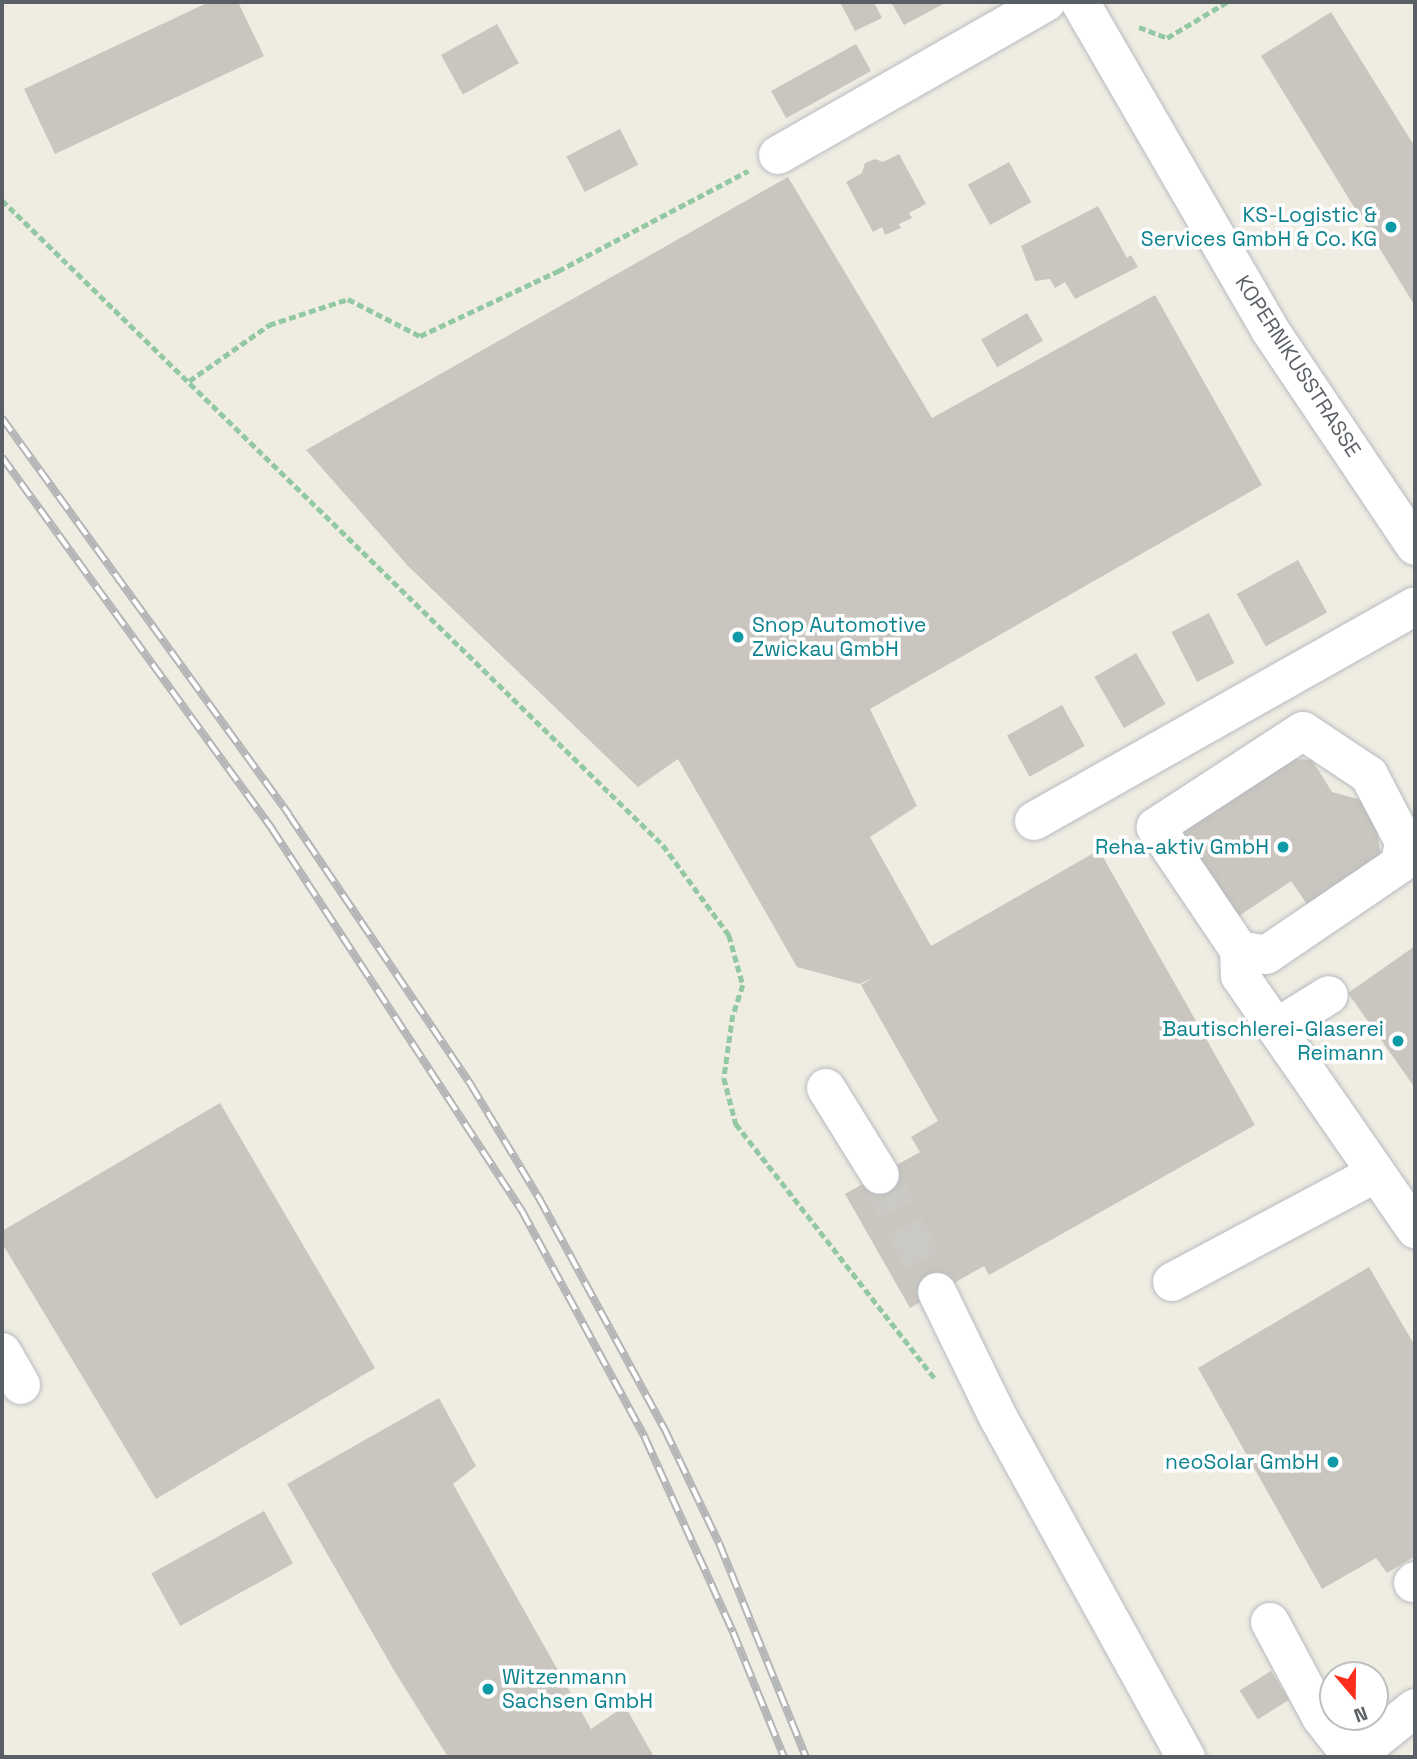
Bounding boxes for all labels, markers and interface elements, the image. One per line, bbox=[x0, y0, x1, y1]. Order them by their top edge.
place label: KS-Logistic & Services GmbH & Co. KG bbox=[1140, 202, 1377, 252]
marker: KS-Logistic & Services GmbH & Co. KG bbox=[1383, 219, 1399, 235]
street label: KOPERNIKUSSTRASSE bbox=[1230, 271, 1366, 461]
place label: Snop Automotive Zwickau GmbH bbox=[752, 612, 927, 662]
marker: Snop Automotive Zwickau GmbH bbox=[730, 629, 746, 645]
place label: Reha-aktiv GmbH bbox=[1095, 834, 1269, 860]
marker: Reha-aktiv GmbH bbox=[1275, 839, 1291, 855]
place label: Bautischlerei-Glaserei Reimann bbox=[1162, 1016, 1384, 1066]
marker: Bautischlerei-Glaserei Reimann bbox=[1390, 1033, 1406, 1049]
place label: neoSolar GmbH bbox=[1165, 1449, 1319, 1475]
marker: neoSolar GmbH bbox=[1325, 1454, 1341, 1470]
north arrow bbox=[1319, 1661, 1389, 1731]
place label: Witzenmann Sachsen GmbH bbox=[502, 1664, 653, 1714]
marker: Witzenmann Sachsen GmbH bbox=[480, 1681, 496, 1697]
text: N bbox=[1350, 1700, 1371, 1728]

